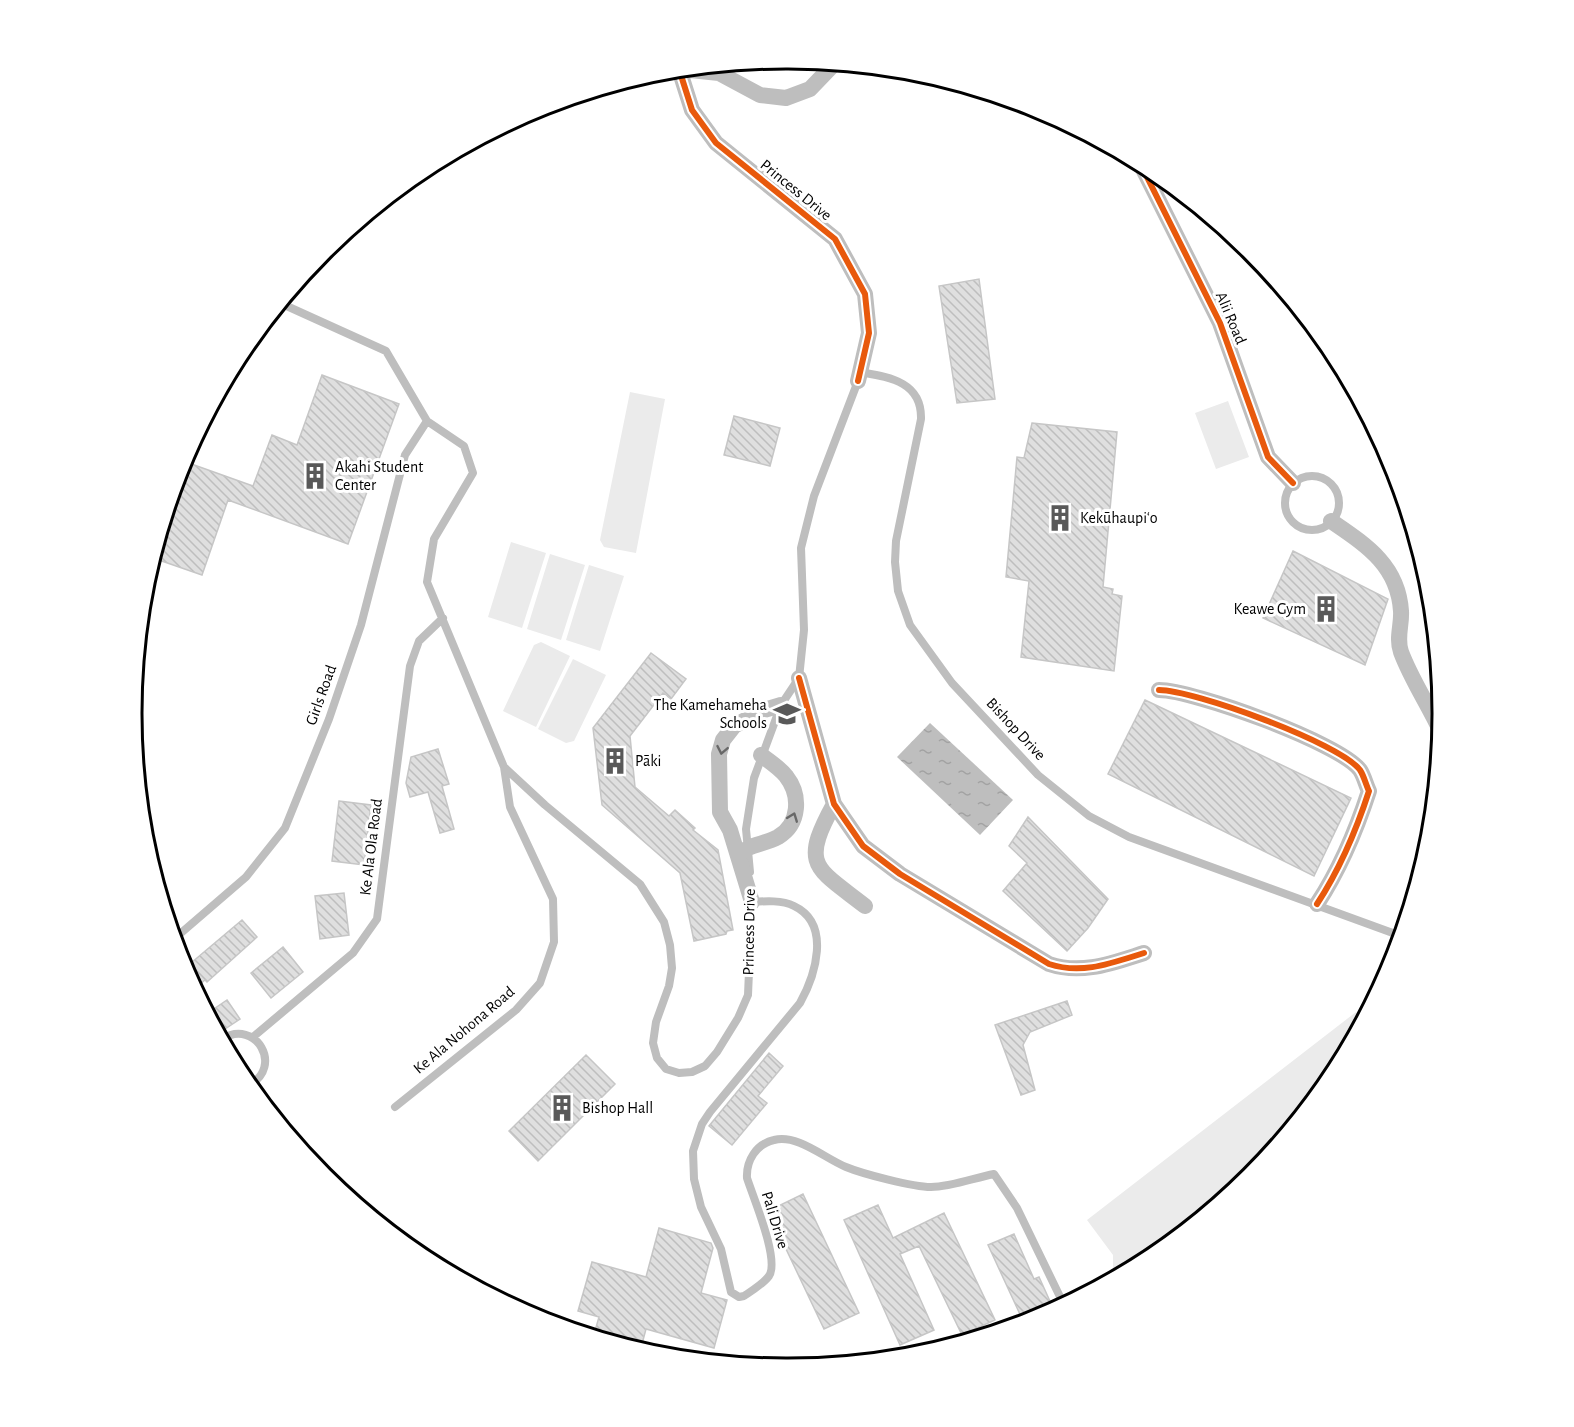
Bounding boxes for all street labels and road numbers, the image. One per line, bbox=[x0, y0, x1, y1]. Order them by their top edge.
street label: Princess Drive bbox=[757, 157, 835, 223]
street label: Alii Road bbox=[1213, 289, 1249, 347]
street label: Girls Road bbox=[303, 663, 339, 727]
street label: Bishop Drive bbox=[983, 695, 1049, 763]
street label: Ke Ala Ola Road bbox=[357, 798, 385, 896]
street label: Princess Drive bbox=[740, 889, 758, 975]
street label: Ke Ala Nohona Road bbox=[411, 983, 517, 1077]
street label: Pali Drive bbox=[759, 1189, 791, 1251]

